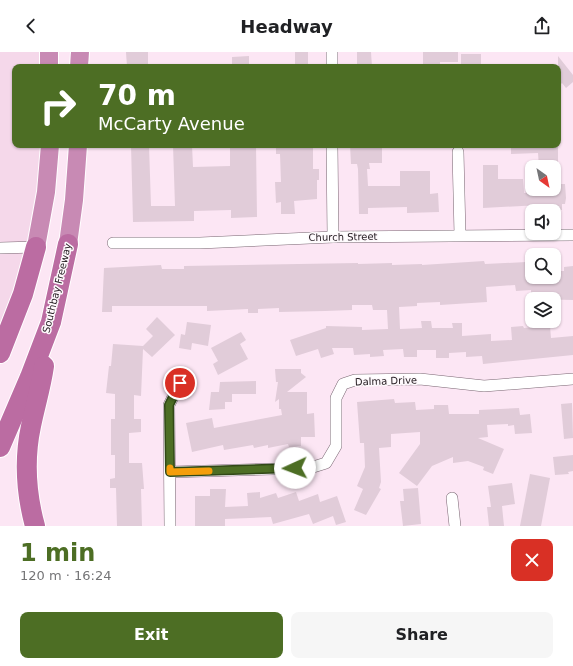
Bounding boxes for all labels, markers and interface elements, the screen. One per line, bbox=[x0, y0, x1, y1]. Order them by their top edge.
icon: back bbox=[20, 15, 42, 37]
icon: share bbox=[531, 15, 553, 37]
text: Headway bbox=[240, 16, 333, 37]
text: 70 m bbox=[98, 79, 176, 112]
icon: right bbox=[32, 80, 84, 132]
text: McCarty Avenue bbox=[98, 113, 245, 134]
north arrow bbox=[525, 160, 561, 196]
map controls bbox=[525, 160, 561, 328]
button: sound bbox=[525, 204, 561, 240]
street label: Church Street bbox=[308, 231, 378, 243]
street label: Southbay Freeway bbox=[41, 242, 73, 334]
button: search bbox=[525, 248, 561, 284]
button: layers bbox=[525, 292, 561, 328]
pin bbox=[163, 366, 197, 400]
icon: arrive bbox=[169, 372, 191, 394]
street label: Dalma Drive bbox=[355, 374, 417, 388]
position arrow bbox=[274, 447, 316, 489]
text: 1 min bbox=[20, 539, 95, 567]
button: close bbox=[511, 539, 553, 581]
text: 120 m · 16:24 bbox=[20, 568, 111, 583]
button: Exit bbox=[20, 612, 283, 658]
button: Share bbox=[291, 612, 553, 658]

